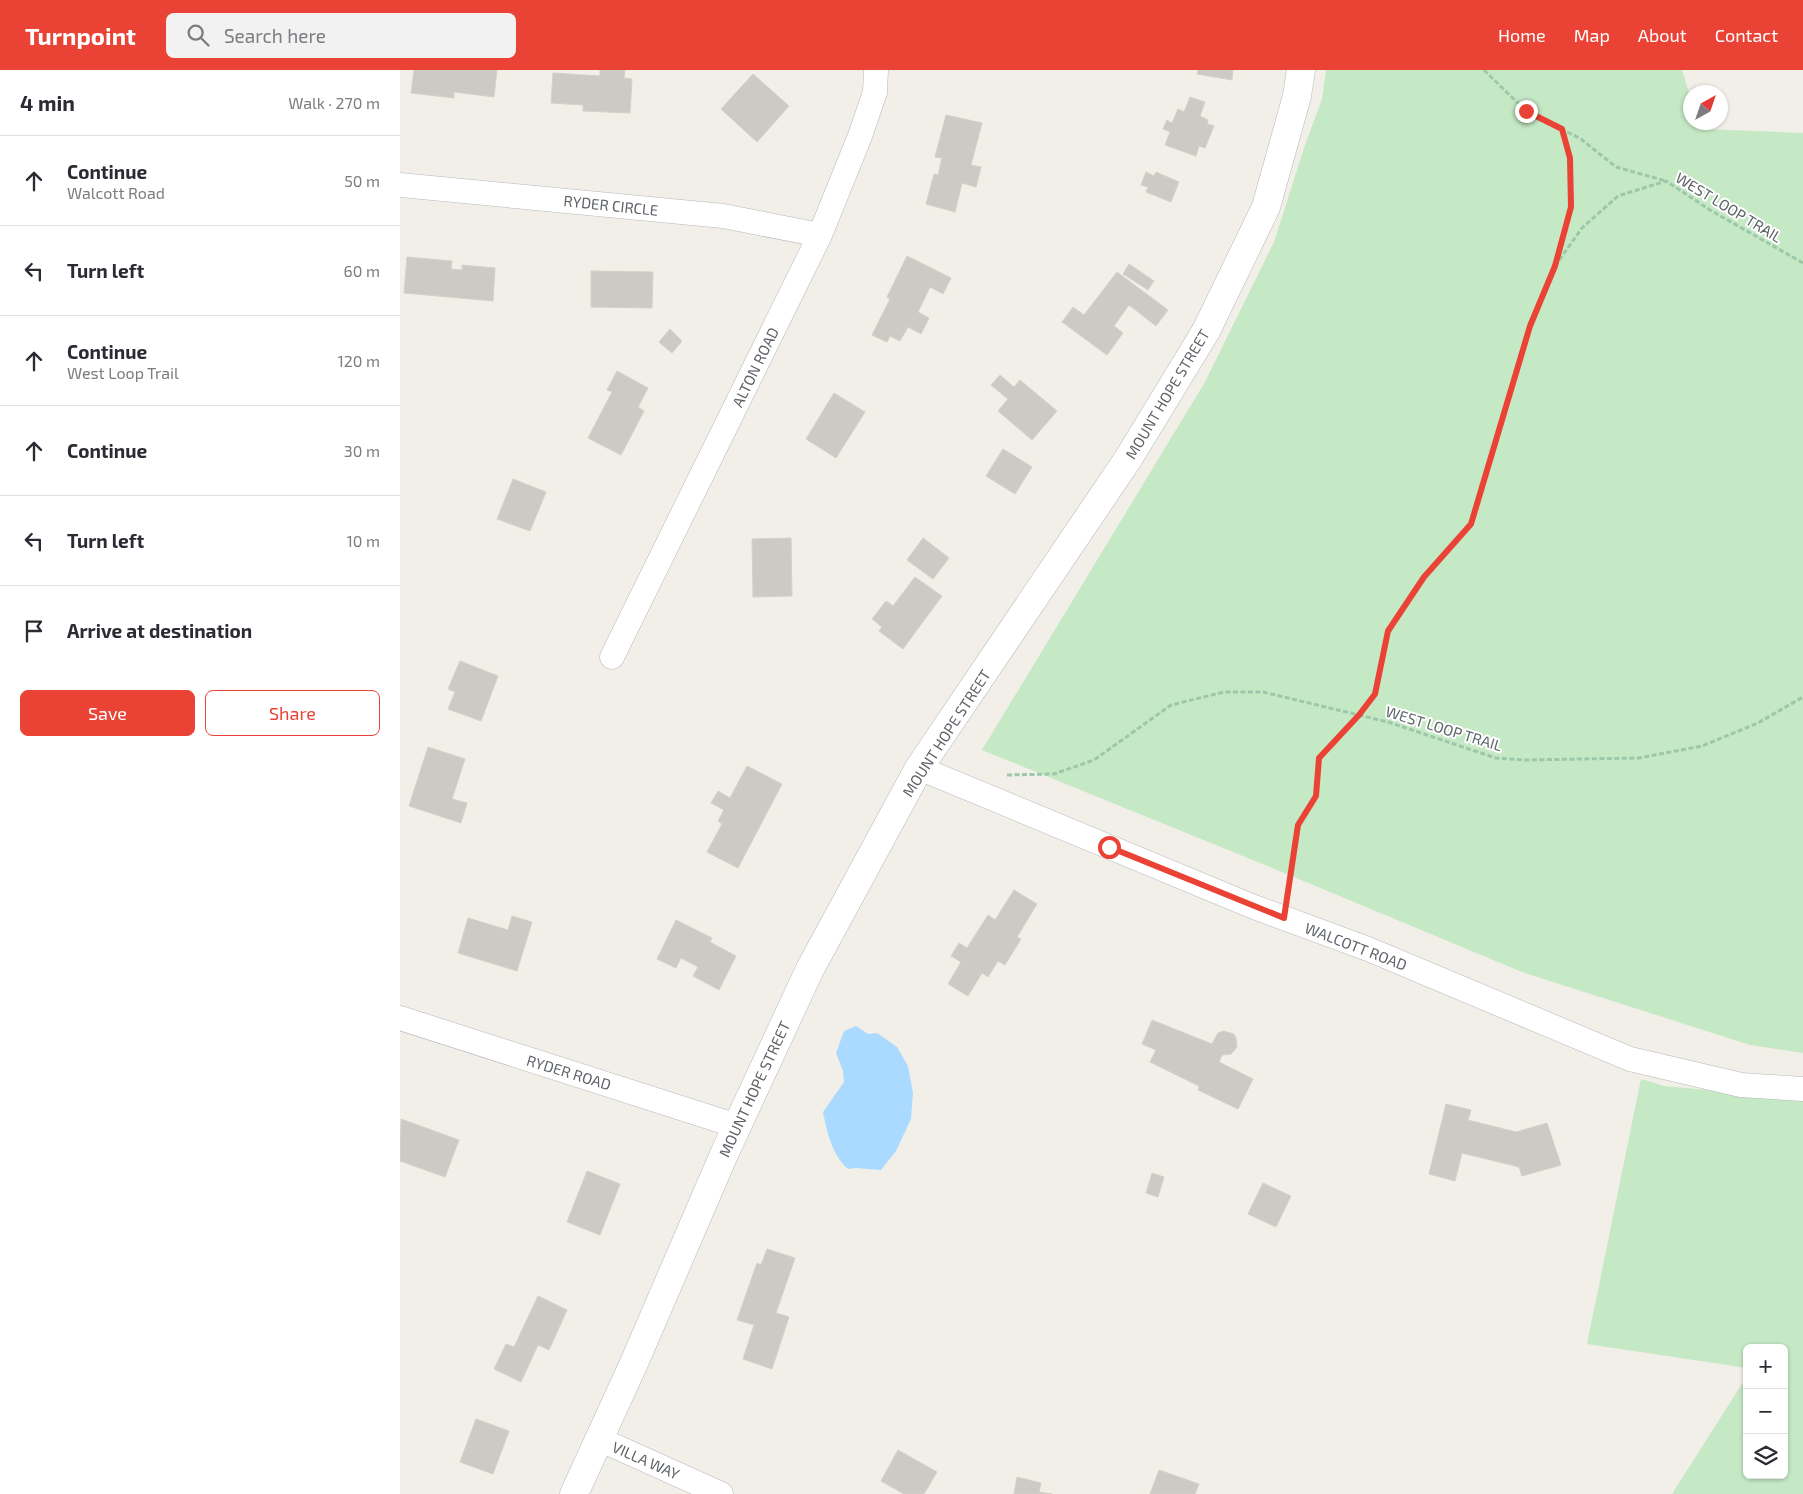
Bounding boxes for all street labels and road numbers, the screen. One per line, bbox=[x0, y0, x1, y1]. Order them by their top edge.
street label: WEST LOOP TRAIL bbox=[1673, 168, 1786, 246]
street label: RYDER CIRCLE bbox=[563, 191, 659, 219]
street label: ALTON ROAD bbox=[728, 324, 782, 410]
street label: MOUNT HOPE STREET bbox=[1121, 326, 1213, 462]
street label: MOUNT HOPE STREET bbox=[898, 666, 994, 800]
street label: WEST LOOP TRAIL bbox=[1384, 702, 1505, 754]
street label: WALCOTT ROAD bbox=[1302, 918, 1410, 974]
street label: MOUNT HOPE STREET bbox=[715, 1018, 794, 1160]
street label: RYDER ROAD bbox=[525, 1051, 613, 1093]
street label: VILLA WAY bbox=[610, 1437, 683, 1483]

